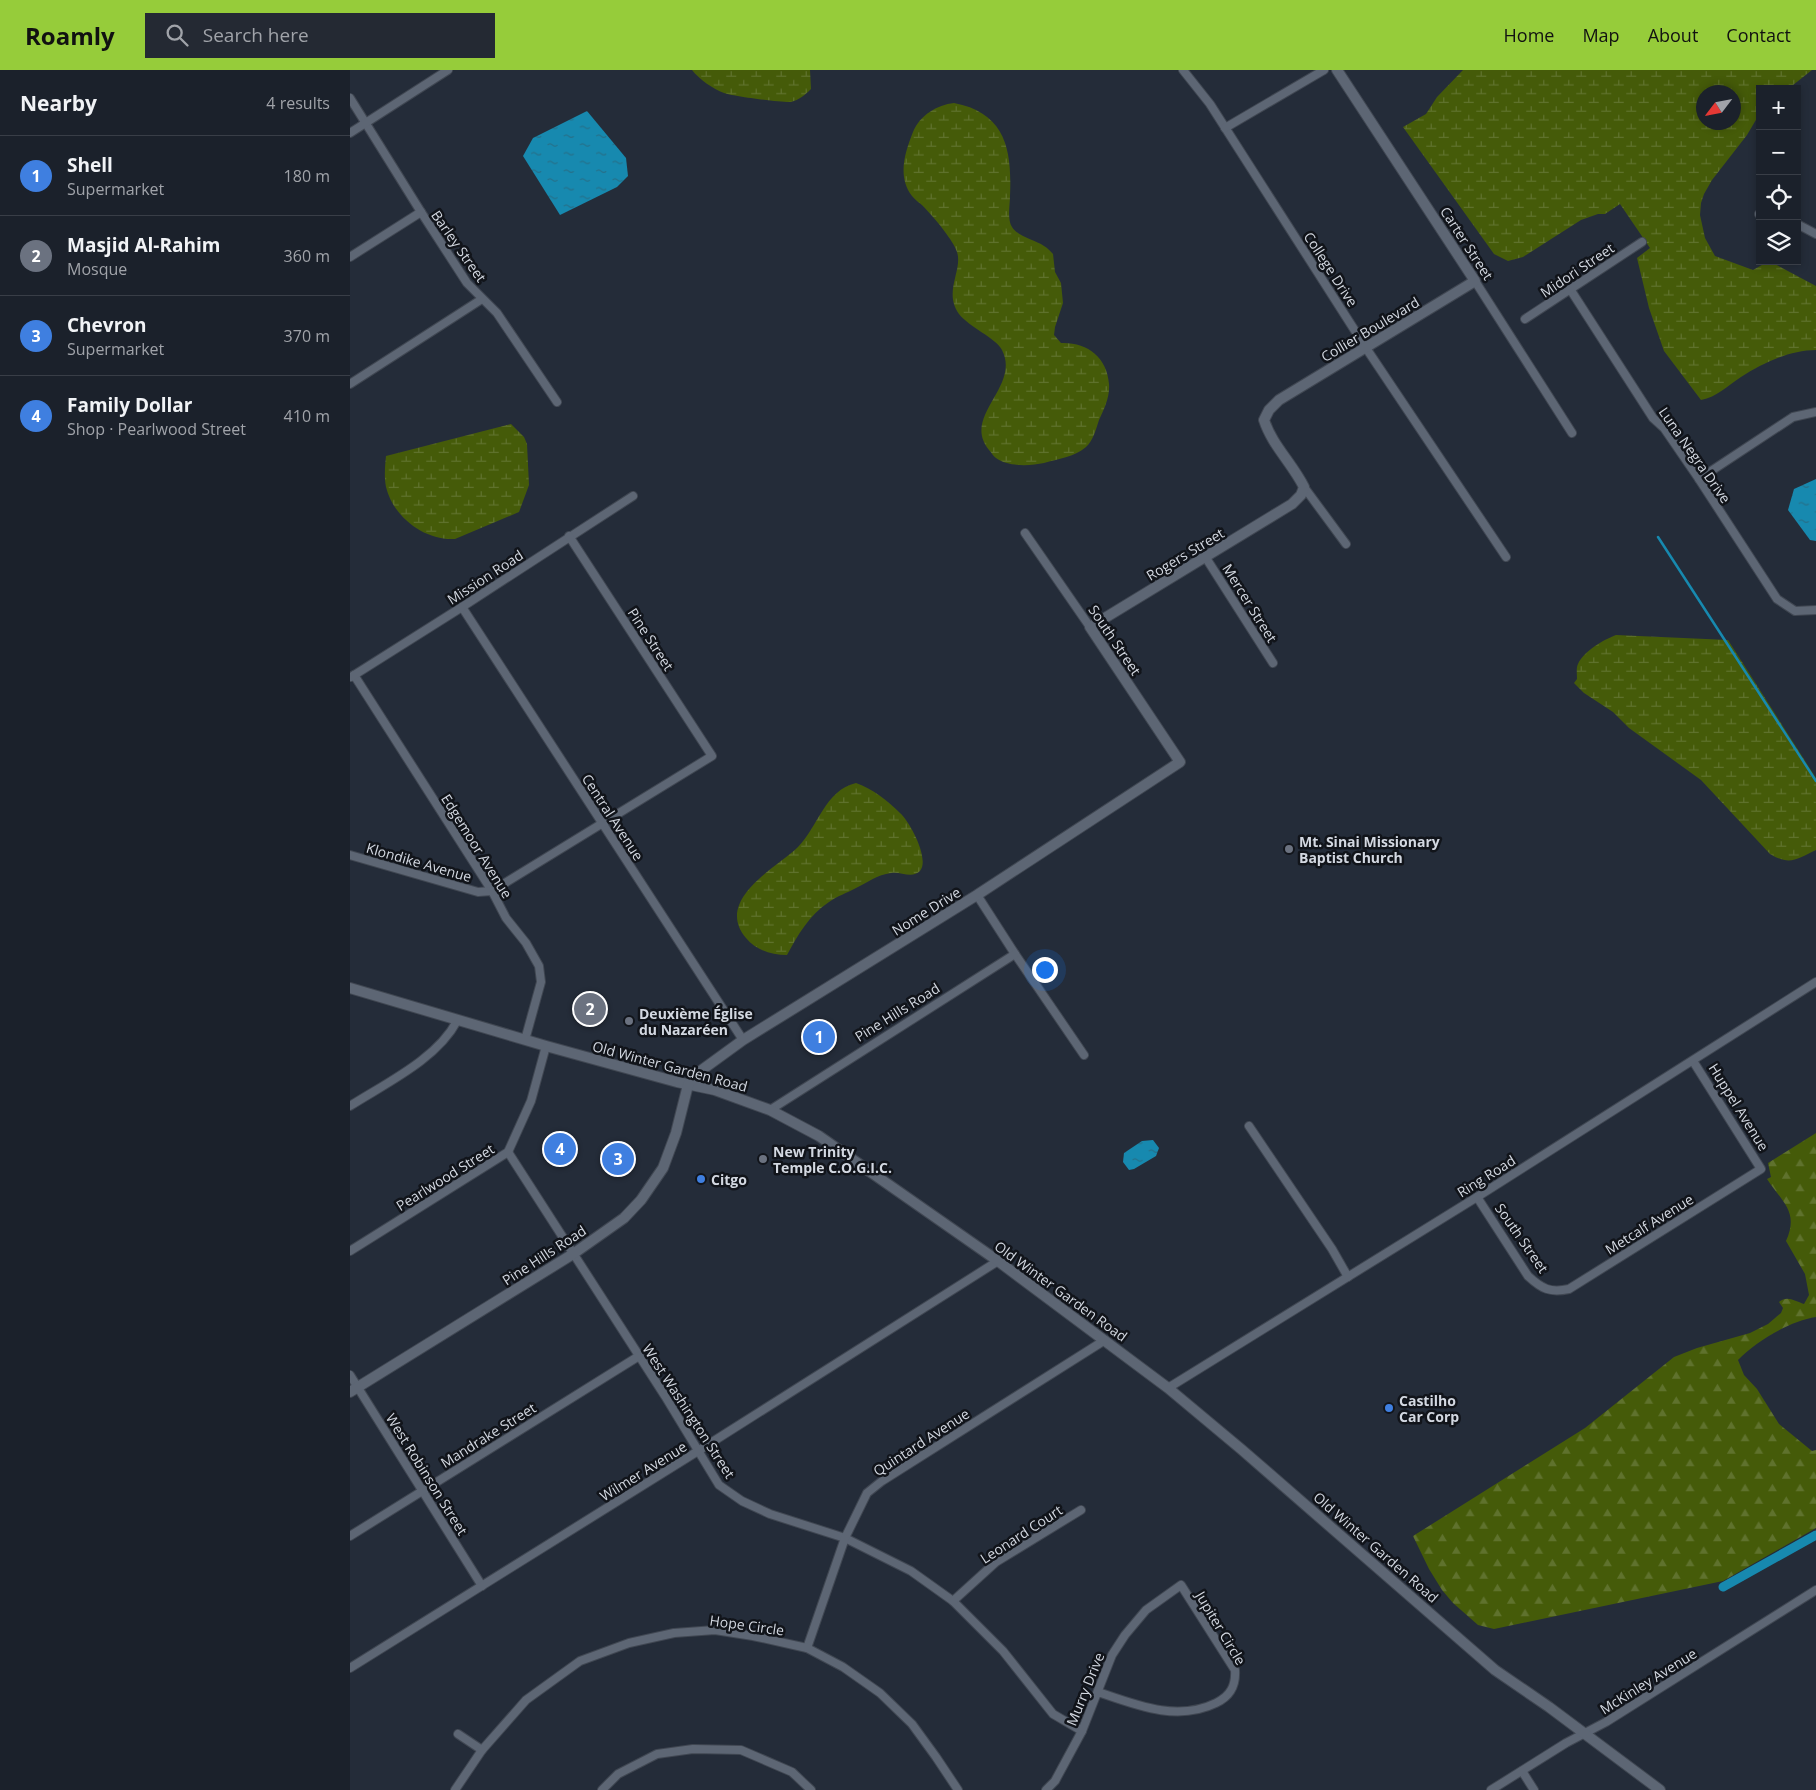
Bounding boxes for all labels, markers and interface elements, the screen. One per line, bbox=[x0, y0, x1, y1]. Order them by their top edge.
search box bbox=[145, 13, 495, 58]
text: Roamly bbox=[25, 19, 115, 52]
icon: search bbox=[163, 21, 191, 49]
text: Search here bbox=[203, 22, 309, 48]
text: Home bbox=[1504, 23, 1554, 47]
text: Map bbox=[1582, 23, 1620, 47]
text: About bbox=[1648, 23, 1698, 47]
text: Contact bbox=[1726, 23, 1791, 47]
north arrow bbox=[1696, 85, 1741, 130]
map controls bbox=[1756, 85, 1801, 265]
button: + bbox=[1756, 85, 1801, 130]
text: Nearby bbox=[20, 89, 97, 117]
text: 4 results bbox=[266, 92, 330, 114]
button: − bbox=[1756, 130, 1801, 175]
text: Shell bbox=[67, 152, 113, 178]
text: 1 bbox=[31, 165, 41, 187]
text: 180 m bbox=[284, 165, 330, 187]
button: locate bbox=[1756, 175, 1801, 220]
text: Supermarket bbox=[67, 178, 164, 200]
street label: Carter Street bbox=[1436, 203, 1498, 283]
street label: Barley Street bbox=[427, 206, 491, 286]
button: layers bbox=[1756, 220, 1801, 265]
street label: College Drive bbox=[1300, 228, 1362, 310]
text: Masjid Al-Rahim bbox=[67, 232, 220, 258]
street label: Midori Street bbox=[1536, 238, 1618, 302]
text: 2 bbox=[31, 245, 41, 267]
text: 360 m bbox=[284, 245, 330, 267]
text: Mosque bbox=[67, 258, 127, 280]
street label: Collier Boulevard bbox=[1317, 292, 1423, 366]
text: Chevron bbox=[67, 312, 147, 338]
text: 3 bbox=[31, 325, 41, 347]
text: 370 m bbox=[284, 325, 330, 347]
text: Supermarket bbox=[67, 338, 164, 360]
text: Family Dollar bbox=[67, 392, 192, 418]
street label: Luna Negra Drive bbox=[1655, 403, 1735, 507]
text: 4 bbox=[31, 405, 41, 427]
text: 410 m bbox=[284, 405, 330, 427]
text: Shop · Pearlwood Street bbox=[67, 418, 246, 440]
street label: Rogers Street bbox=[1143, 523, 1227, 585]
street label: Mission Road bbox=[443, 545, 527, 609]
street label: Mercer Street bbox=[1218, 560, 1282, 646]
street label: South Street bbox=[1084, 601, 1146, 679]
street label: Pine Street bbox=[624, 604, 678, 674]
street label: Central Avenue bbox=[578, 770, 648, 864]
street label: Edgemoor Avenue bbox=[437, 790, 517, 902]
place label: Mt. Sinai Missionary Baptist Church bbox=[1299, 832, 1440, 867]
street label: Klondike Avenue bbox=[364, 838, 474, 886]
marker: Mt. Sinai Missionary Baptist Church bbox=[1283, 843, 1295, 855]
street label: Nome Drive bbox=[888, 882, 964, 940]
your location bbox=[1032, 957, 1058, 983]
street label: Pine Hills Road bbox=[851, 978, 943, 1046]
pin: 2 bbox=[574, 990, 606, 1028]
place label: Deuxième Église du Nazaréen bbox=[639, 1004, 753, 1039]
marker: Deuxième Église du Nazaréen bbox=[623, 1015, 635, 1027]
pin: 1 bbox=[803, 1018, 835, 1056]
street label: Old Winter Garden Road bbox=[590, 1036, 750, 1096]
street label: Huppel Avenue bbox=[1704, 1060, 1774, 1154]
pin: 4 bbox=[544, 1130, 576, 1168]
street label: Pearlwood Street bbox=[392, 1139, 498, 1215]
pin: 3 bbox=[602, 1140, 634, 1178]
place label: New Trinity Temple C.O.G.I.C. bbox=[773, 1142, 892, 1177]
street label: Ring Road bbox=[1453, 1151, 1519, 1201]
marker: New Trinity Temple C.O.G.I.C. bbox=[757, 1153, 769, 1165]
place label: Citgo bbox=[711, 1170, 747, 1189]
marker: Citgo bbox=[695, 1173, 707, 1185]
street label: Metcalf Avenue bbox=[1601, 1189, 1697, 1259]
street label: South Street bbox=[1491, 1199, 1553, 1277]
street label: Pine Hills Road bbox=[498, 1221, 590, 1289]
street label: Old Winter Garden Road bbox=[991, 1236, 1131, 1346]
street label: West Washington Street bbox=[638, 1340, 740, 1482]
place label: Castilho Car Corp bbox=[1399, 1391, 1459, 1426]
street label: Mandrake Street bbox=[437, 1398, 539, 1472]
marker: Castilho Car Corp bbox=[1383, 1402, 1395, 1414]
street label: Quintard Avenue bbox=[869, 1404, 973, 1480]
street label: West Robinson Street bbox=[382, 1409, 472, 1539]
street label: Wilmer Avenue bbox=[596, 1437, 690, 1505]
street label: Old Winter Garden Road bbox=[1310, 1487, 1442, 1607]
street label: Leonard Court bbox=[976, 1500, 1066, 1568]
street label: Jupiter Circle bbox=[1190, 1586, 1251, 1669]
street label: Hope Circle bbox=[709, 1610, 786, 1640]
street label: McKinley Avenue bbox=[1596, 1644, 1700, 1718]
street label: Murry Drive bbox=[1062, 1649, 1108, 1729]

